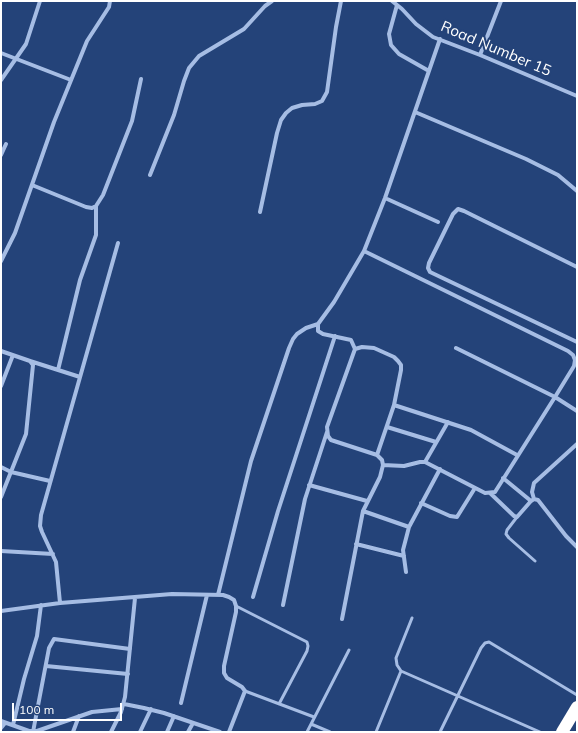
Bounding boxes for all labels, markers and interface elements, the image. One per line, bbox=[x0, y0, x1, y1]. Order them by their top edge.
street label: Road Number 15 bbox=[438, 18, 554, 80]
scale bar bbox=[14, 695, 124, 721]
text: 100 m bbox=[19, 702, 54, 717]

